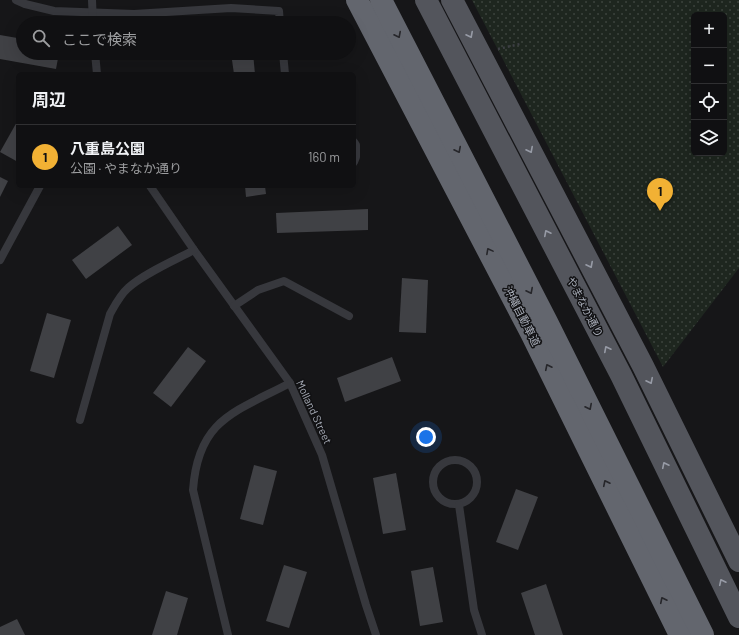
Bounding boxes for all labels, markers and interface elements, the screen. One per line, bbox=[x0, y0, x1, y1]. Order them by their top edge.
map controls bbox=[691, 12, 727, 156]
button: + bbox=[691, 12, 727, 48]
search box bbox=[16, 16, 356, 60]
icon: search bbox=[30, 27, 52, 49]
text: ここで検索 bbox=[62, 30, 137, 48]
one-way arrow bbox=[394, 30, 401, 38]
one-way arrow bbox=[466, 30, 473, 38]
button: − bbox=[691, 48, 727, 84]
button: locate bbox=[691, 84, 727, 120]
text: 周辺 bbox=[32, 89, 66, 109]
button: layers bbox=[691, 120, 727, 156]
text: 八重島公園 bbox=[70, 139, 145, 157]
one-way arrow bbox=[453, 146, 461, 153]
one-way arrow bbox=[526, 146, 533, 153]
text: 1 bbox=[43, 149, 47, 165]
text: 160 m bbox=[308, 149, 340, 165]
text: 公園 · やまなか通り bbox=[70, 160, 182, 176]
pin: 1 bbox=[647, 178, 673, 211]
one-way arrow bbox=[544, 230, 552, 238]
one-way arrow bbox=[486, 248, 493, 255]
one-way arrow bbox=[585, 261, 593, 269]
street label: やまなか通り bbox=[565, 274, 606, 339]
street label: 沖縄自動車道 bbox=[502, 283, 543, 348]
one-way arrow bbox=[526, 286, 533, 294]
one-way arrow bbox=[604, 346, 612, 353]
one-way arrow bbox=[545, 363, 553, 371]
one-way arrow bbox=[645, 377, 653, 384]
street label: Molland Street bbox=[294, 378, 335, 446]
one-way arrow bbox=[584, 402, 592, 410]
your location bbox=[416, 427, 436, 447]
one-way arrow bbox=[662, 462, 670, 470]
one-way arrow bbox=[603, 480, 611, 488]
one-way arrow bbox=[719, 579, 727, 586]
one-way arrow bbox=[660, 597, 668, 604]

